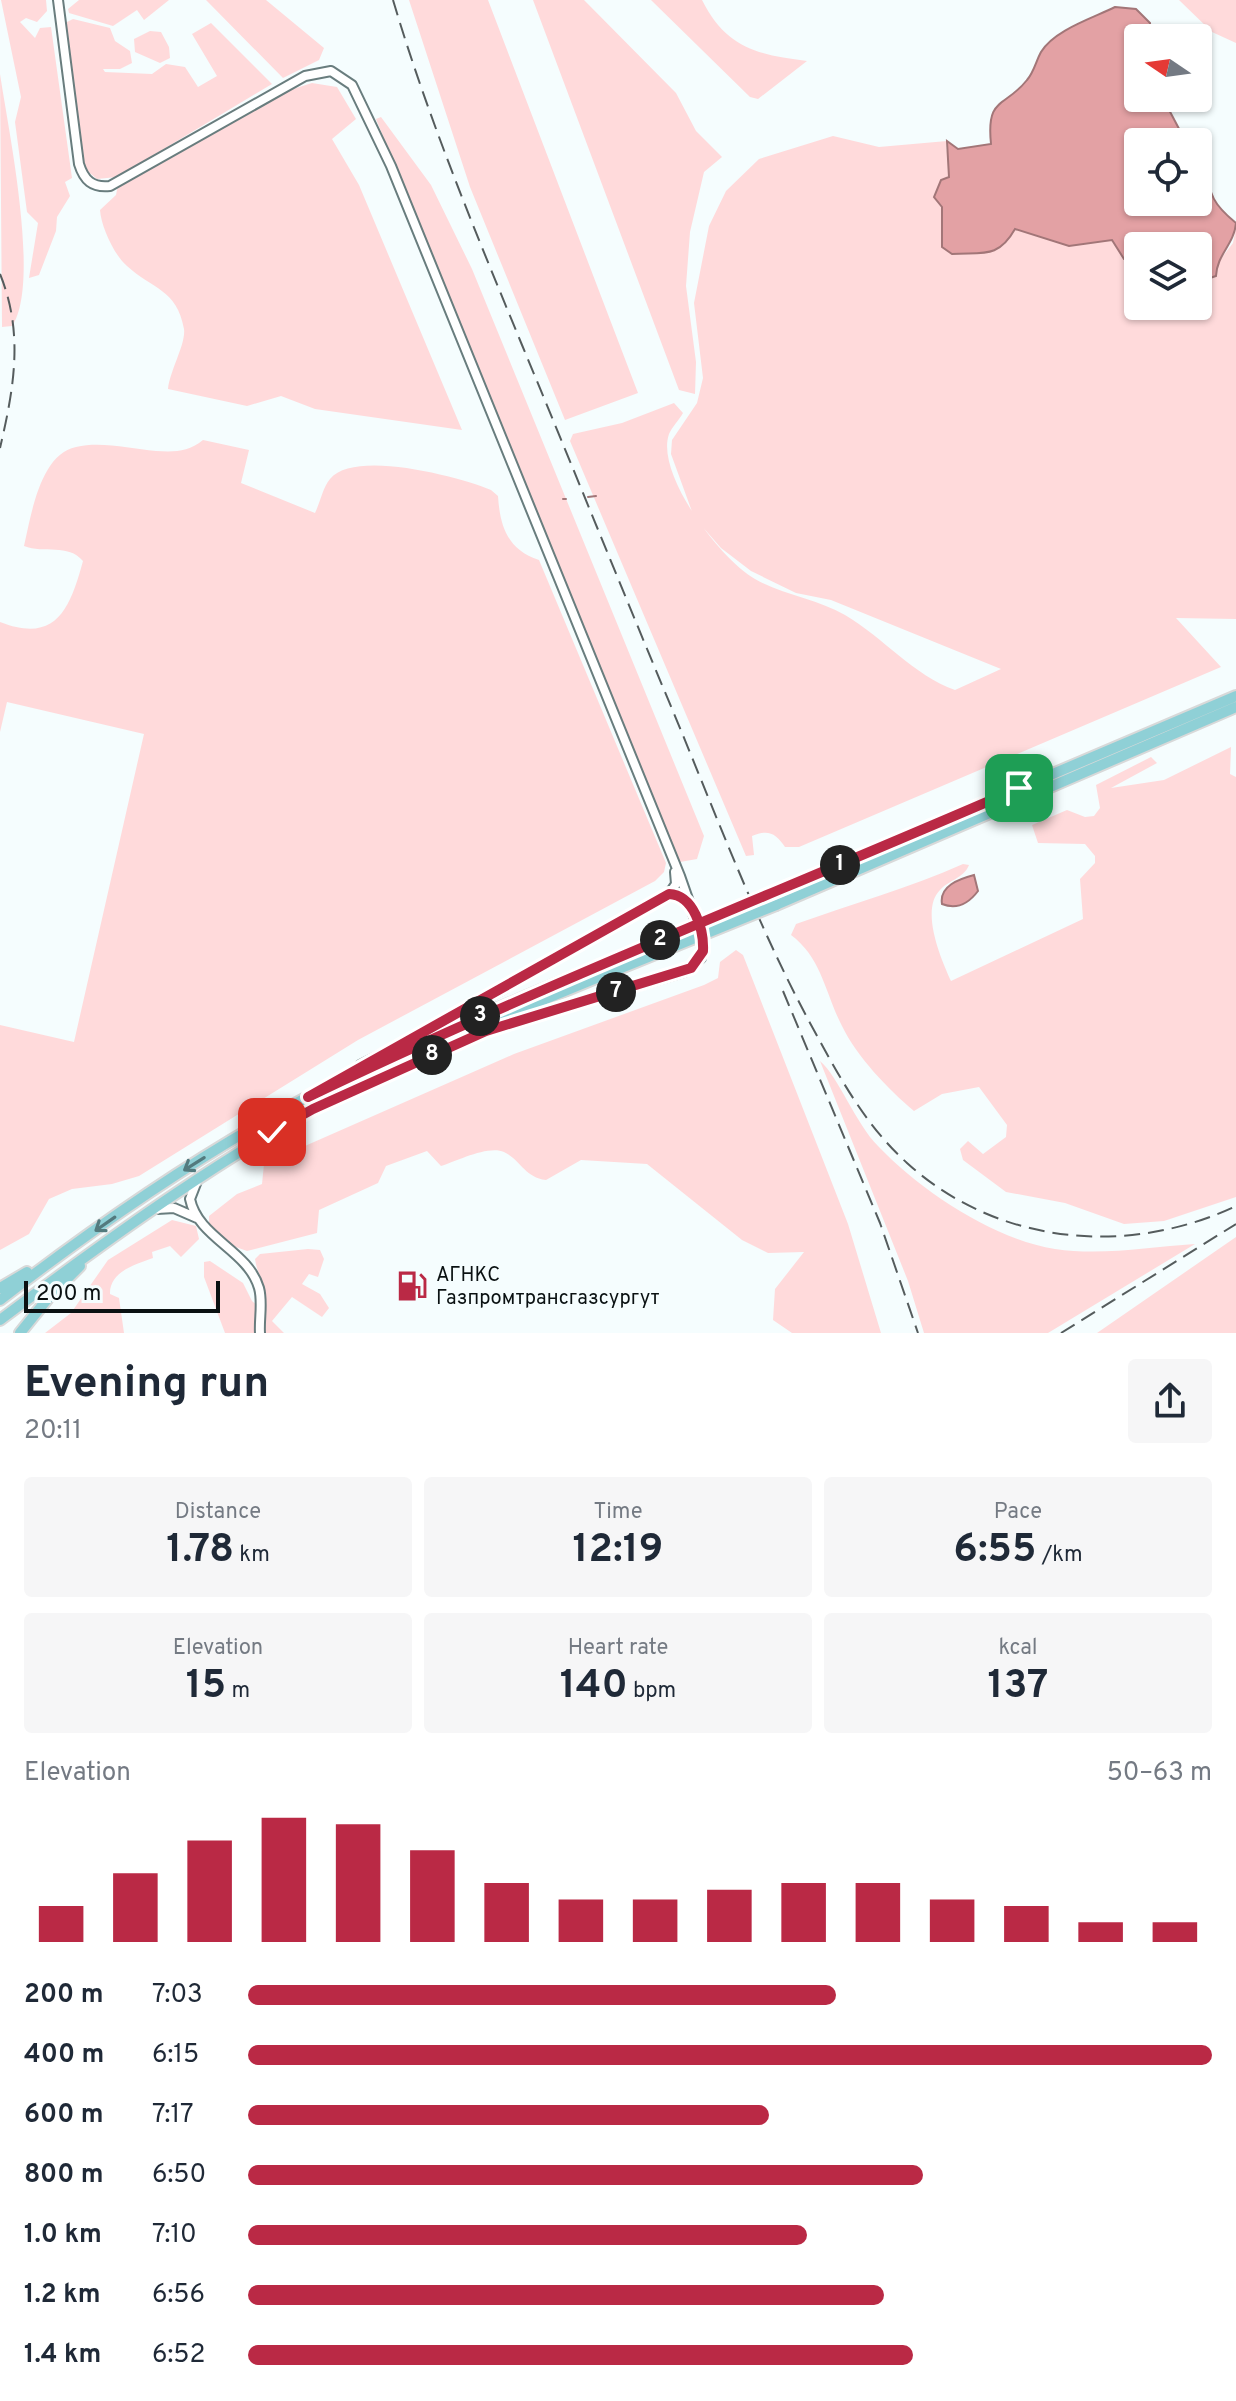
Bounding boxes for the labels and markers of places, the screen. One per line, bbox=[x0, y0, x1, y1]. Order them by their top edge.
pin bbox=[985, 754, 1053, 822]
pin: 1 bbox=[820, 845, 860, 885]
pin: 2 bbox=[640, 920, 680, 960]
pin: 7 bbox=[596, 972, 636, 1012]
pin: 3 bbox=[460, 996, 500, 1036]
pin: 8 bbox=[412, 1035, 452, 1075]
pin bbox=[238, 1098, 306, 1166]
place label: АГНКС Газпромтрансгазсургут bbox=[436, 1263, 660, 1312]
fuel station icon: АГНКС Газпромтрансгазсургут bbox=[395, 1269, 429, 1303]

